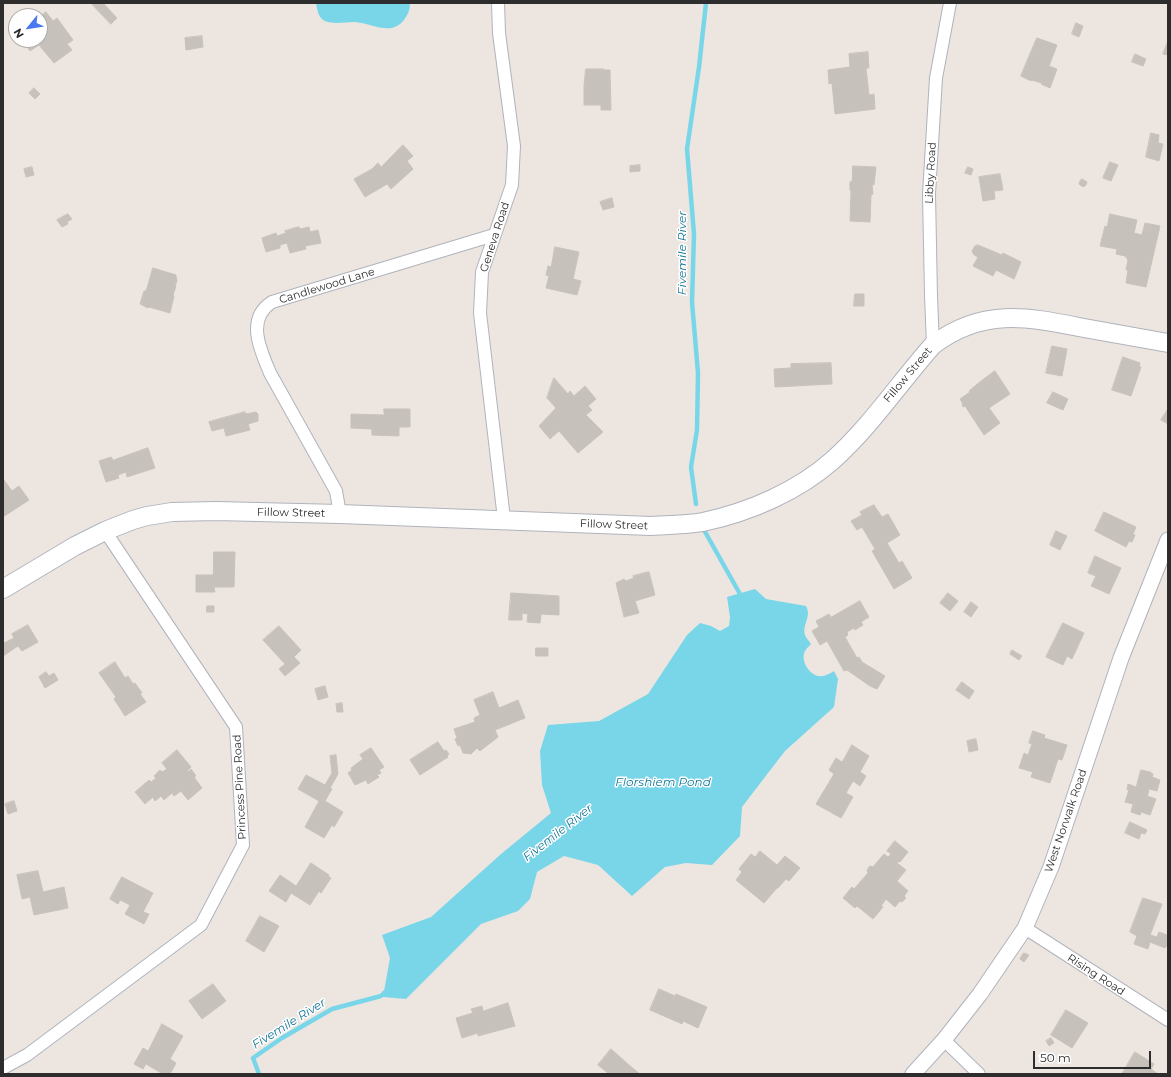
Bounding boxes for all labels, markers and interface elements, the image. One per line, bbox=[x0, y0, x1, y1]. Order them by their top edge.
north arrow bbox=[8, 8, 48, 48]
text: N bbox=[10, 26, 27, 41]
street label: Libby Road bbox=[923, 142, 939, 204]
street label: Geneva Road bbox=[477, 200, 513, 274]
water label: Fivemile River bbox=[675, 211, 689, 295]
street label: Candlewood Lane bbox=[278, 265, 376, 307]
street label: Fillow Street bbox=[881, 345, 935, 405]
street label: Fillow Street bbox=[257, 506, 325, 520]
street label: Fillow Street bbox=[580, 517, 648, 533]
street label: Princess Pine Road bbox=[231, 734, 249, 840]
street label: West Norwalk Road bbox=[1042, 768, 1090, 874]
water label: Florshiem Pond bbox=[615, 775, 711, 789]
water label: Fivemile River bbox=[520, 801, 596, 865]
street label: Rising Road bbox=[1065, 952, 1127, 998]
water label: Fivemile River bbox=[249, 996, 329, 1052]
scale bar bbox=[1035, 1043, 1153, 1069]
text: 50 m bbox=[1040, 1050, 1071, 1065]

